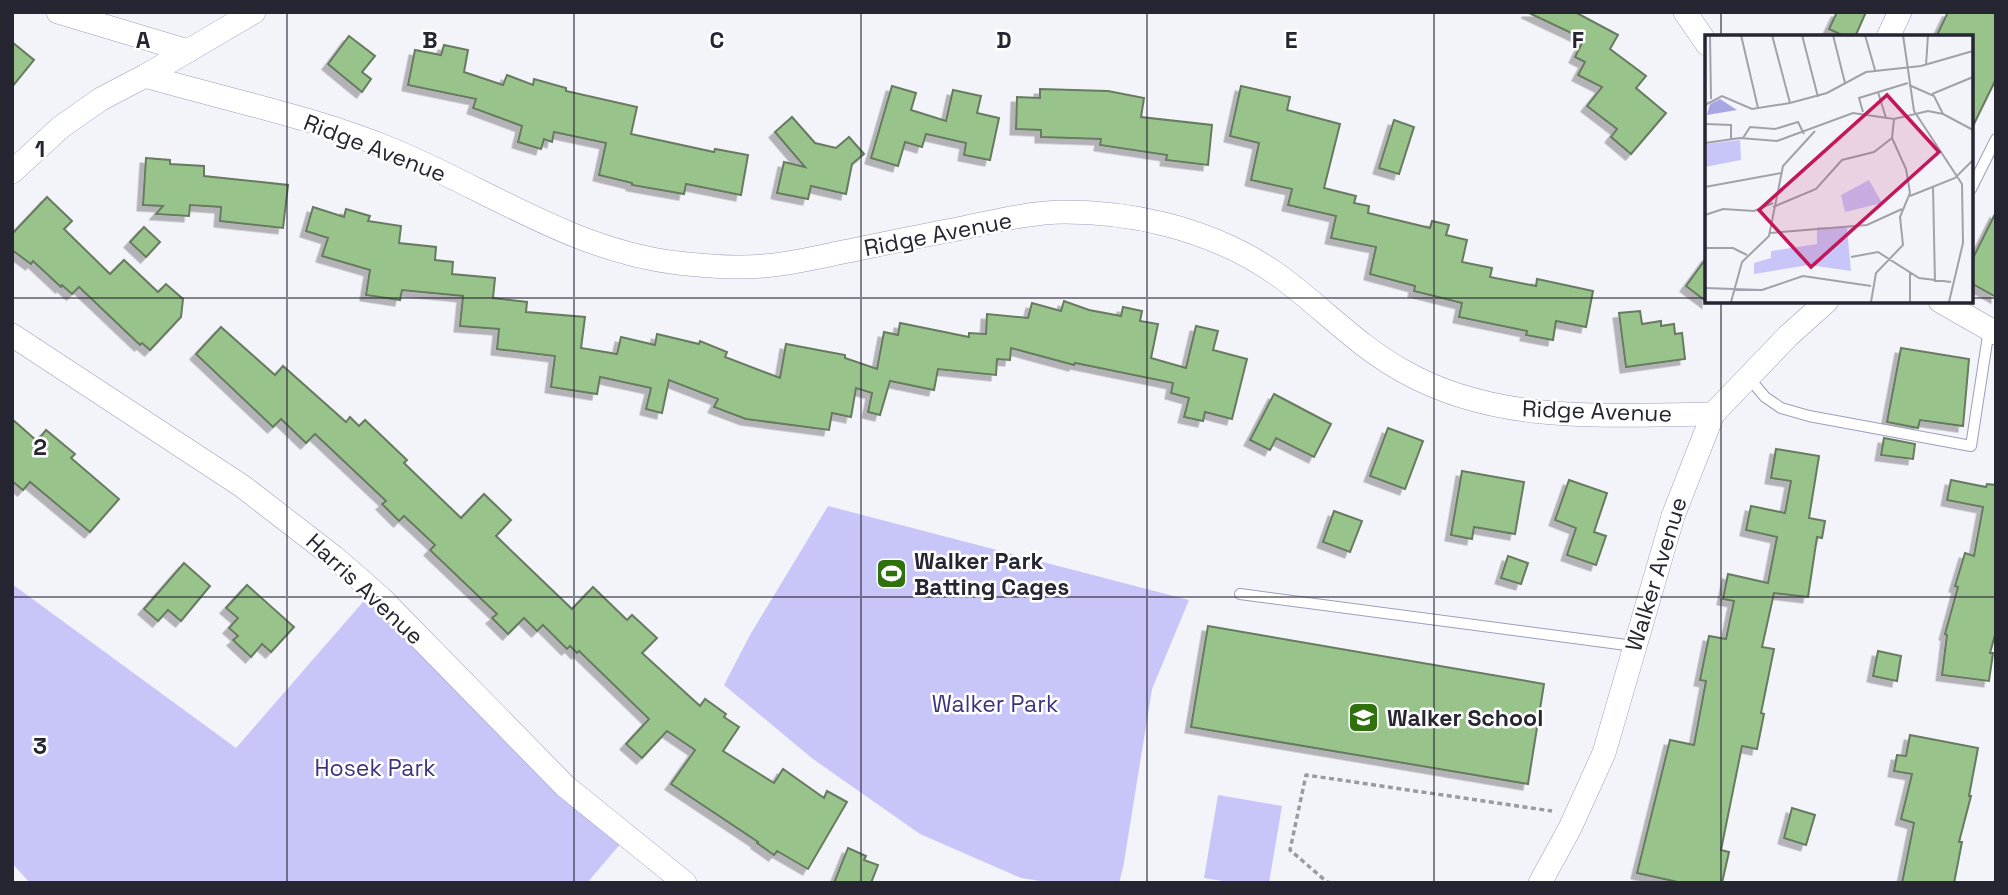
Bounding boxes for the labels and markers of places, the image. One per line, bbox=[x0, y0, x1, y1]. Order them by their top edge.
place label: Walker Park Batting Cages bbox=[914, 546, 1069, 602]
sports icon: Walker Park Batting Cages bbox=[874, 557, 908, 591]
school or university icon: Walker School bbox=[1347, 701, 1381, 735]
place label: Walker School bbox=[1387, 703, 1543, 733]

